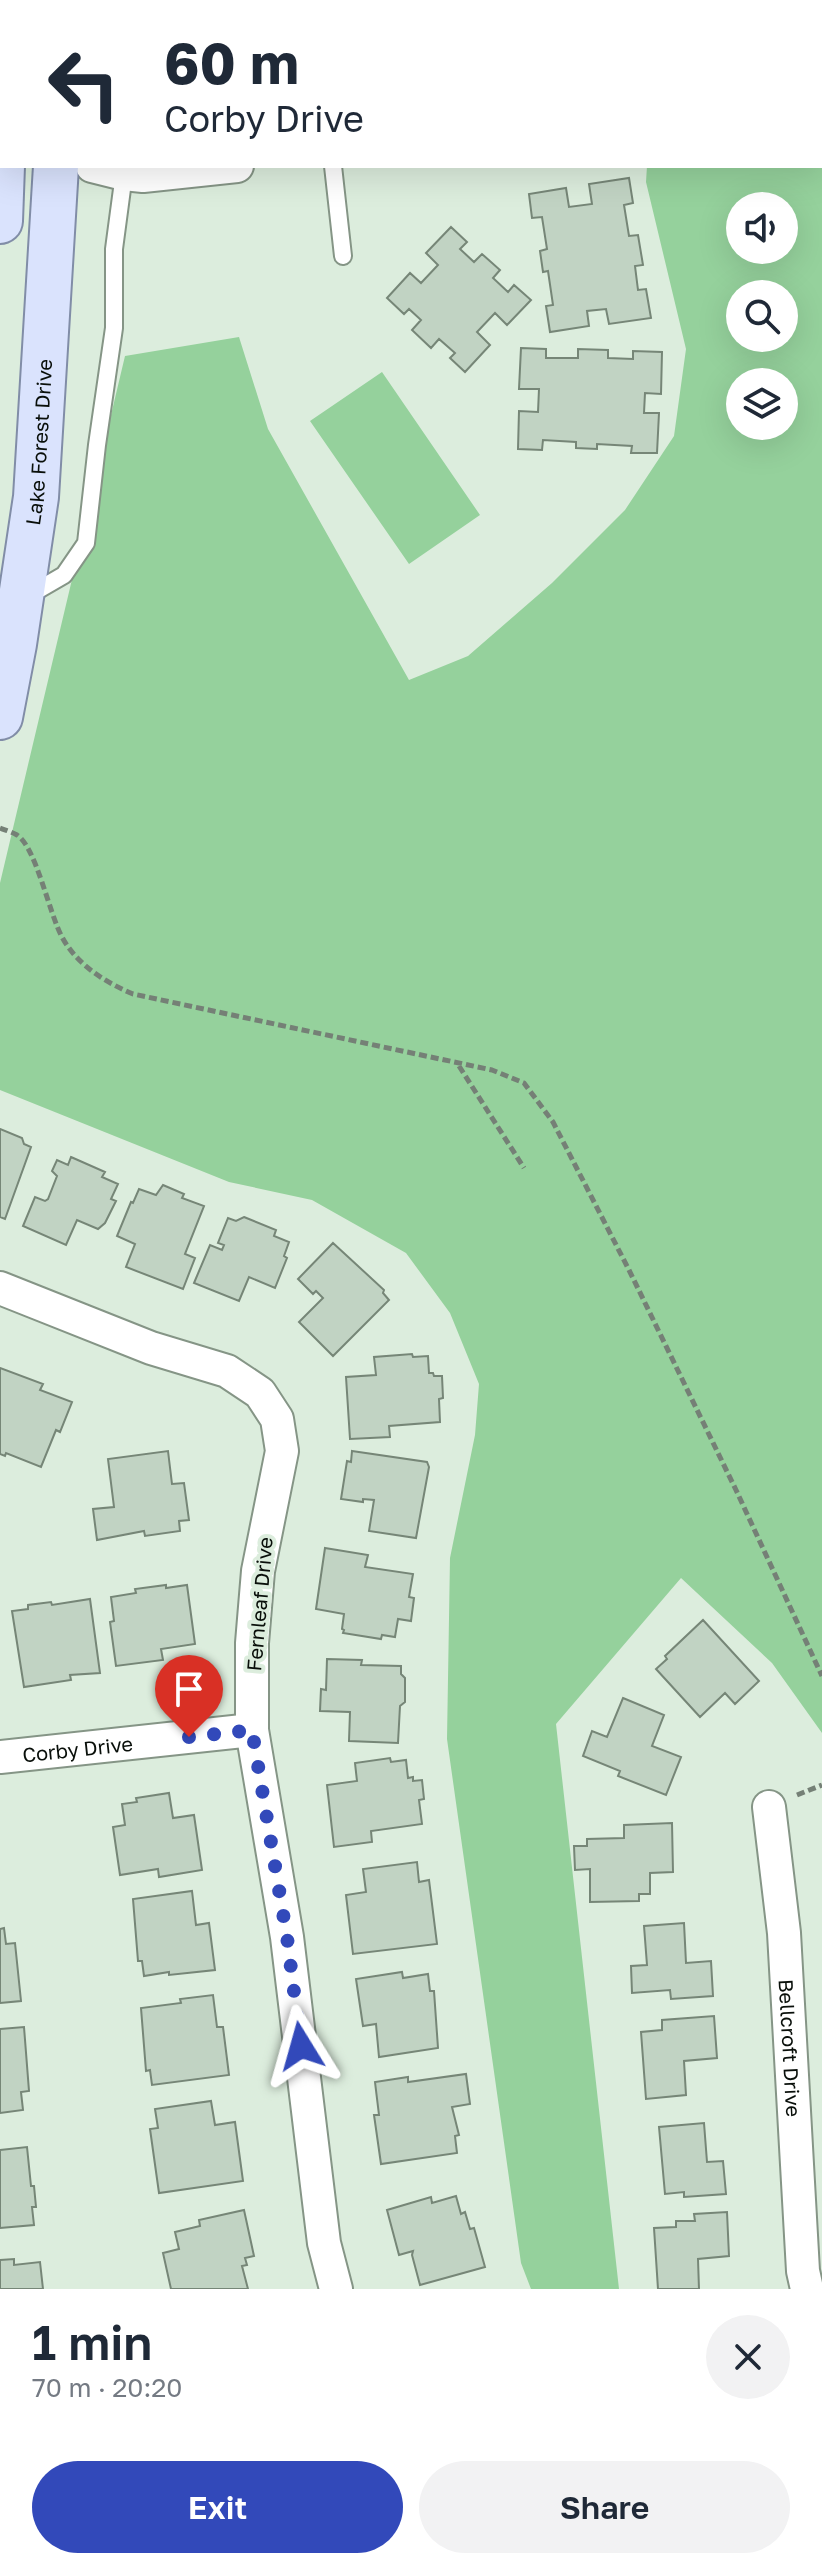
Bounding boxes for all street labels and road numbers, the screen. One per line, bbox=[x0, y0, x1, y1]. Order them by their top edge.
street label: Lake Forest Drive bbox=[20, 358, 56, 527]
street label: Fernleaf Drive bbox=[241, 1536, 277, 1672]
street label: Corby Drive bbox=[21, 1731, 134, 1767]
street label: Bellcroft Drive bbox=[775, 1978, 806, 2118]

